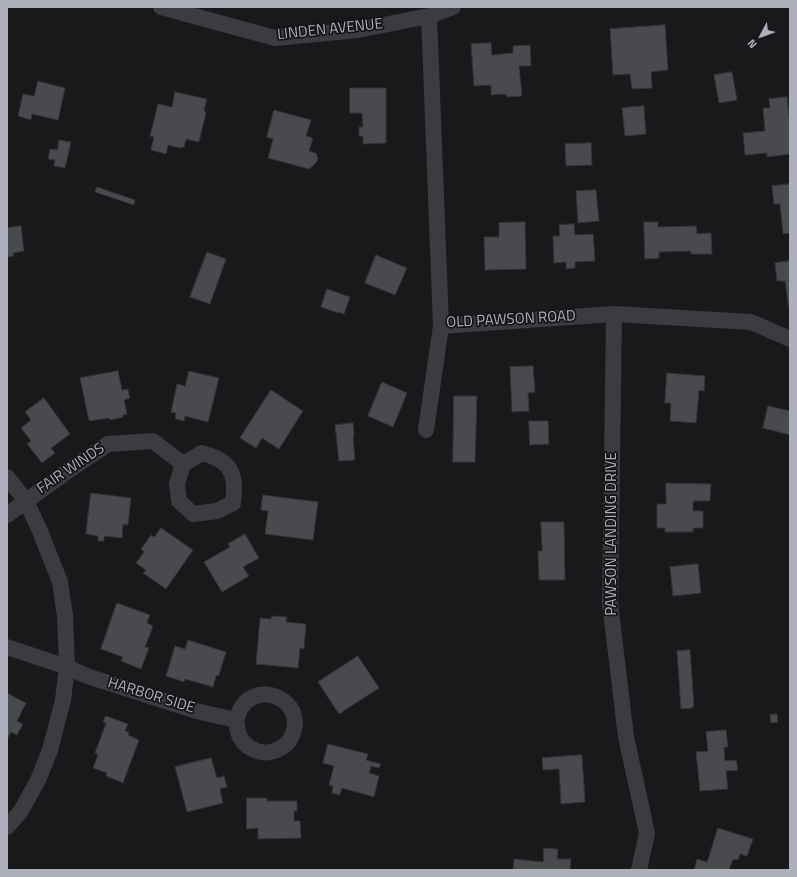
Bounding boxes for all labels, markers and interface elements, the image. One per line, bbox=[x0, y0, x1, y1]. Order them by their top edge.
street label: LINDEN AVENUE bbox=[276, 16, 384, 44]
north arrow bbox=[741, 16, 781, 56]
text: N bbox=[743, 36, 760, 52]
street label: OLD PAWSON ROAD bbox=[446, 308, 576, 332]
street label: FAIR WINDS bbox=[34, 440, 108, 498]
street label: PAWSON LANDING DRIVE bbox=[603, 452, 621, 616]
street label: HARBOR SIDE bbox=[105, 674, 197, 718]

